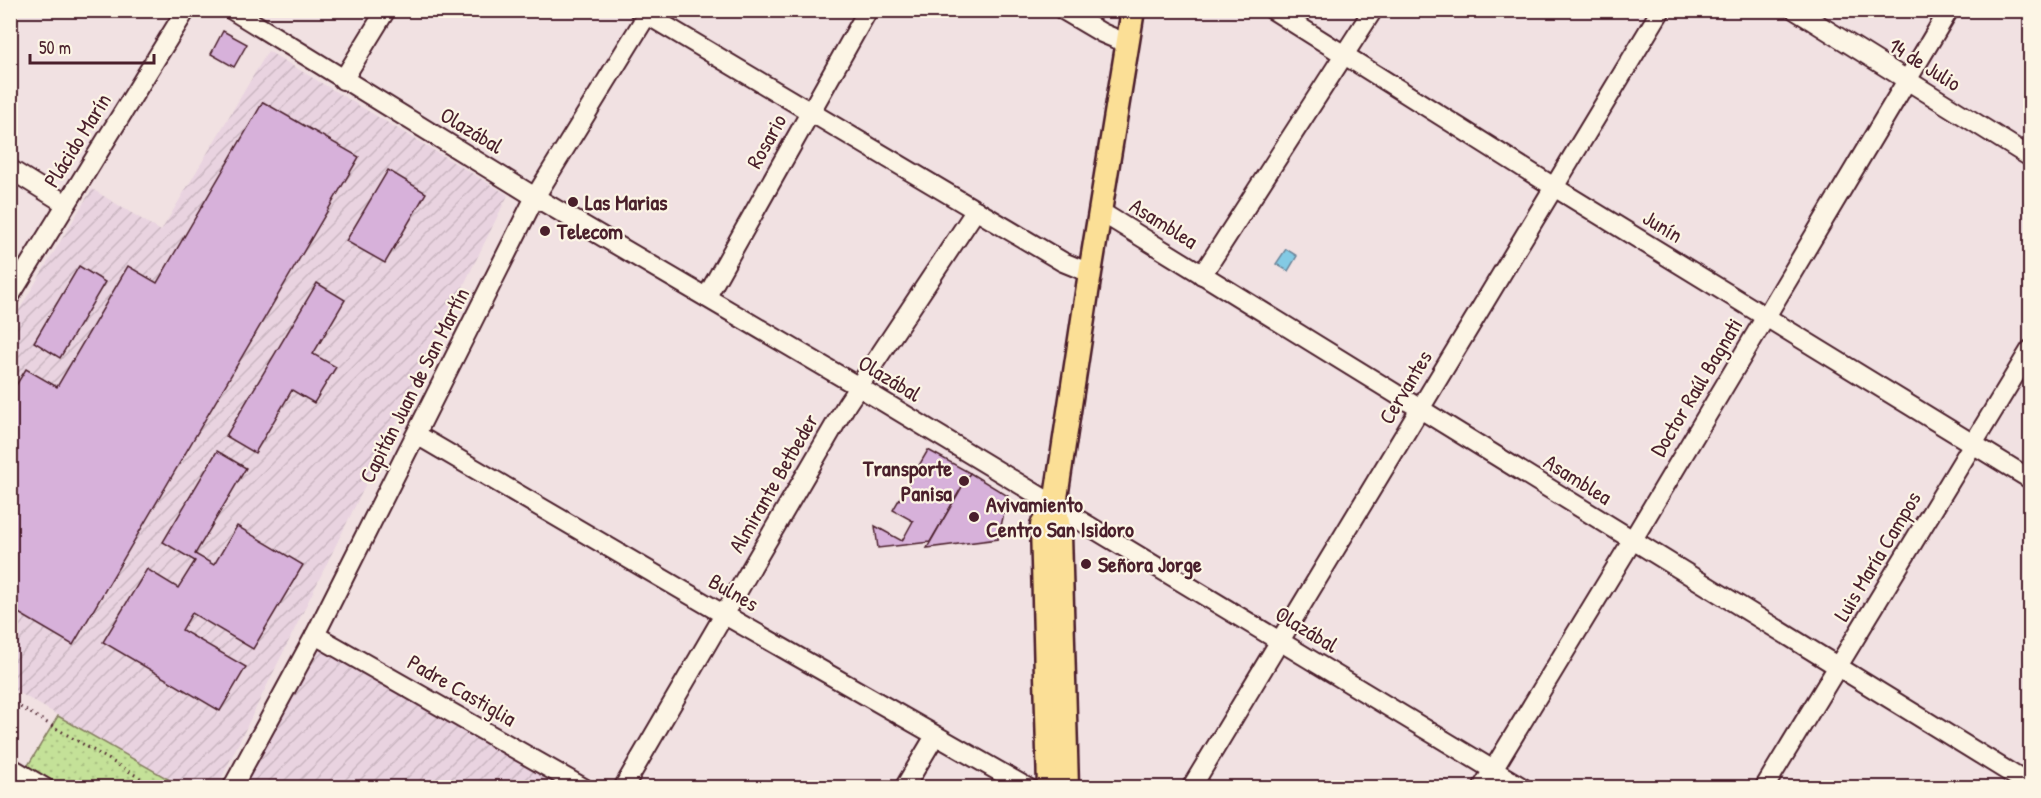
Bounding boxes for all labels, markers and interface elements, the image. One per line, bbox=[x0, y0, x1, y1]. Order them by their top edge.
scale bar bbox=[30, 27, 154, 65]
street label: 14 de Julio bbox=[1883, 30, 1967, 98]
text: 50 m bbox=[39, 35, 71, 60]
street label: Plácido Marín bbox=[36, 87, 118, 193]
street label: Olazábal bbox=[435, 100, 509, 161]
street label: Rosario bbox=[739, 108, 793, 174]
place label: Las Marias bbox=[585, 187, 668, 217]
street label: Asamblea bbox=[1124, 190, 1204, 256]
marker: Las Marias bbox=[566, 195, 580, 209]
street label: Junín bbox=[1637, 202, 1689, 250]
place label: Telecom bbox=[556, 216, 623, 246]
marker: Telecom bbox=[538, 224, 552, 238]
street label: Capitán Juan de San Martín bbox=[352, 282, 476, 488]
street label: Doctor Raúl Bagnati bbox=[1643, 312, 1749, 462]
street label: Cervantes bbox=[1371, 344, 1439, 430]
street label: Olazábal bbox=[853, 348, 927, 409]
street label: Almirante Betbeder bbox=[721, 407, 825, 558]
street label: Asamblea bbox=[1538, 446, 1618, 512]
place label: Transporte Panisa bbox=[862, 453, 952, 508]
marker: Transporte Panisa bbox=[957, 474, 971, 488]
street label: Luis María Campos bbox=[1826, 485, 1928, 627]
place label: Avivamiento Centro San Isidoro bbox=[986, 489, 1134, 544]
marker: Avivamiento Centro San Isidoro bbox=[967, 510, 981, 524]
place label: Señora Jorge bbox=[1098, 549, 1202, 580]
marker: Señora Jorge bbox=[1079, 557, 1093, 571]
street label: Bulnes bbox=[704, 566, 764, 618]
street label: Olazábal bbox=[1270, 599, 1344, 660]
street label: Padre Castiglia bbox=[402, 647, 522, 733]

